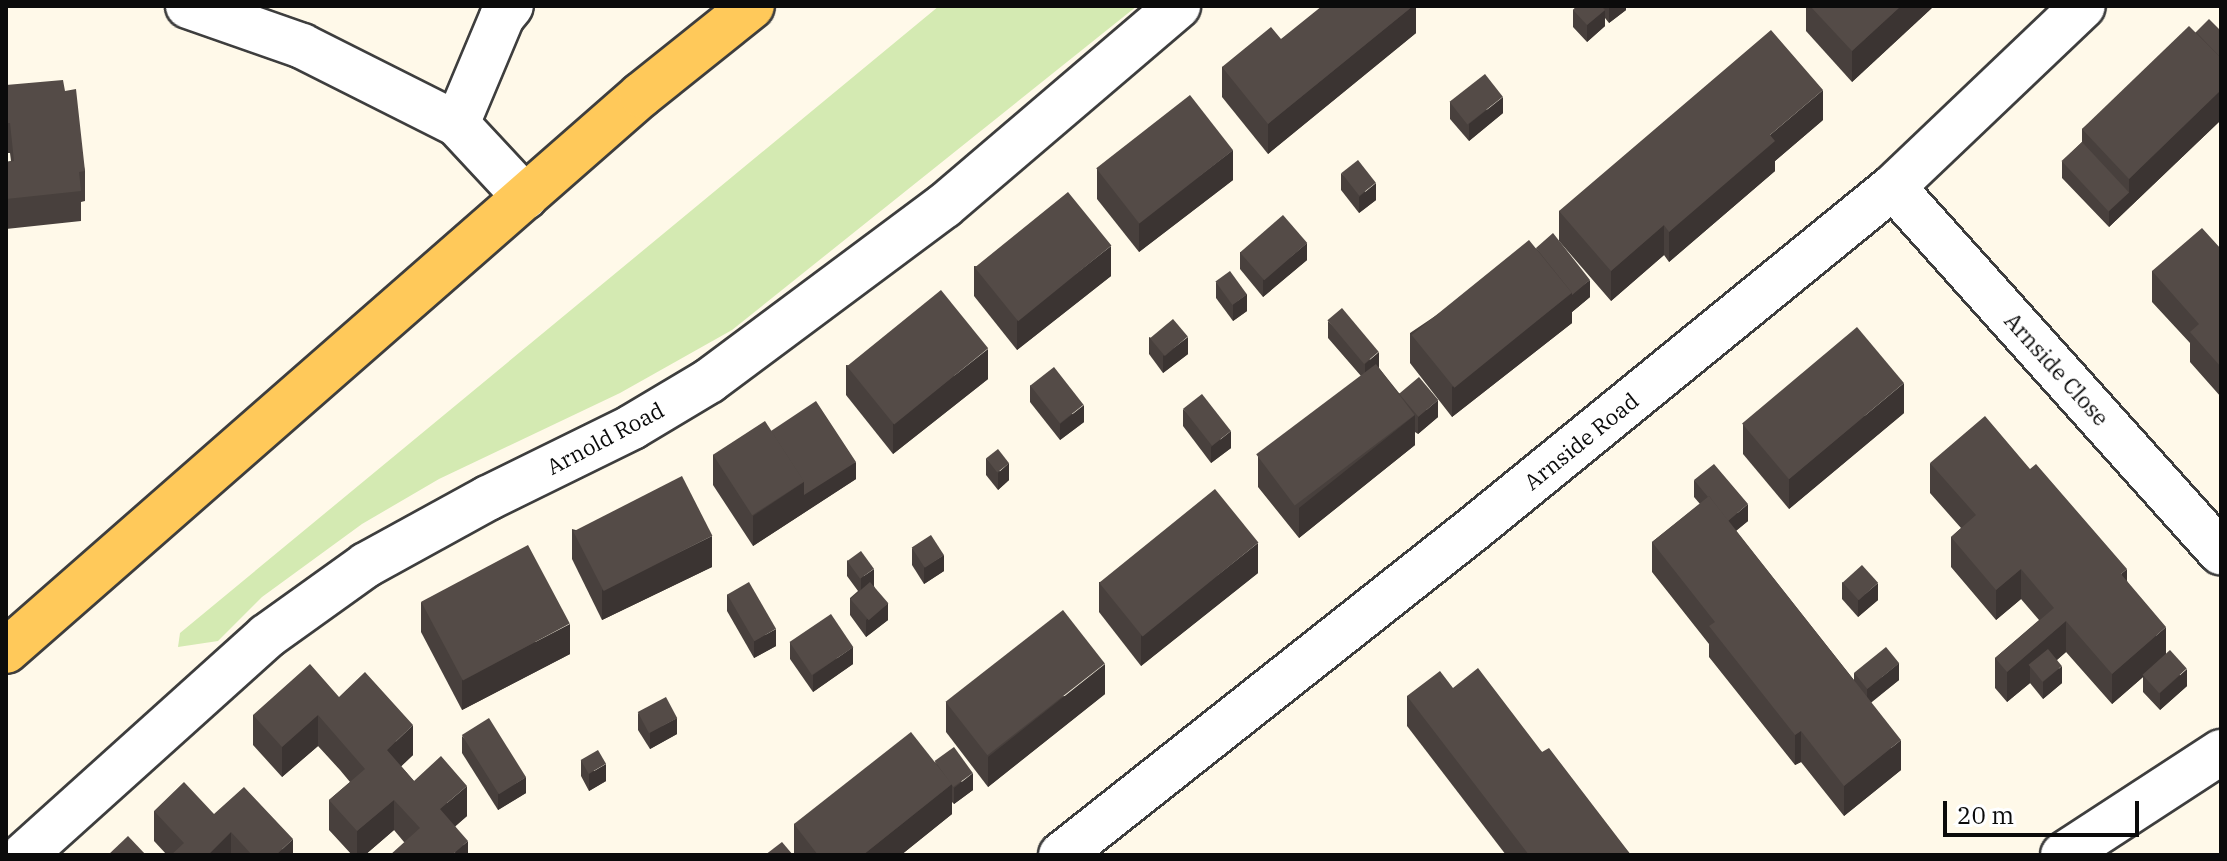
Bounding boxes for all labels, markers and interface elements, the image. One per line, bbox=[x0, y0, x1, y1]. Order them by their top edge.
street label: Arnside Close bbox=[1999, 307, 2115, 431]
street label: Arnside Road bbox=[1519, 387, 1643, 495]
street label: Arnold Road bbox=[542, 396, 668, 480]
scale bar bbox=[1947, 785, 2143, 835]
text: 20 m bbox=[1957, 799, 2014, 831]

